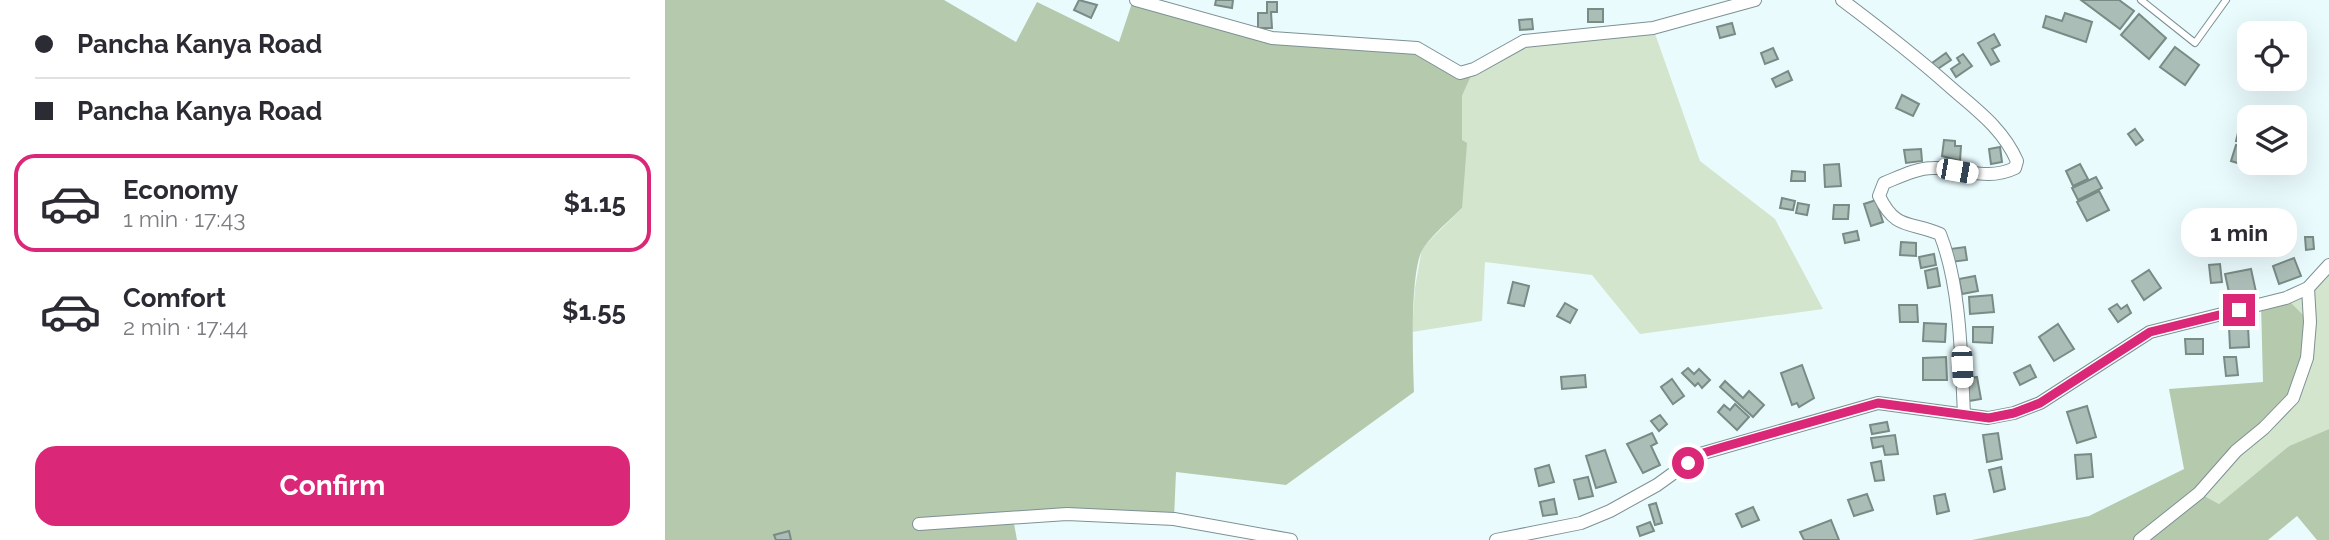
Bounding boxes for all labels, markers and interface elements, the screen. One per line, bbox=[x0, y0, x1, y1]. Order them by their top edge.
map controls bbox=[2237, 21, 2307, 175]
button: locate bbox=[2237, 21, 2307, 91]
text: Pancha Kanya Road bbox=[77, 29, 322, 59]
text: Pancha Kanya Road bbox=[77, 96, 322, 126]
button: layers bbox=[2237, 105, 2307, 175]
car bbox=[1935, 157, 1980, 185]
icon: car bbox=[39, 172, 102, 235]
text: Economy bbox=[123, 175, 238, 205]
text: $1.15 bbox=[564, 188, 626, 218]
text: 1 min · 17:43 bbox=[123, 205, 246, 232]
callout: 1 min bbox=[2181, 208, 2297, 258]
text: 1 min bbox=[2210, 219, 2268, 246]
icon: car bbox=[39, 280, 102, 343]
text: Comfort bbox=[123, 283, 226, 313]
route end bbox=[2223, 294, 2255, 326]
text: $1.55 bbox=[562, 296, 626, 326]
text: 2 min · 17:44 bbox=[123, 313, 248, 340]
car bbox=[1951, 345, 1974, 389]
button: Confirm bbox=[35, 446, 630, 526]
route start bbox=[1672, 447, 1704, 479]

